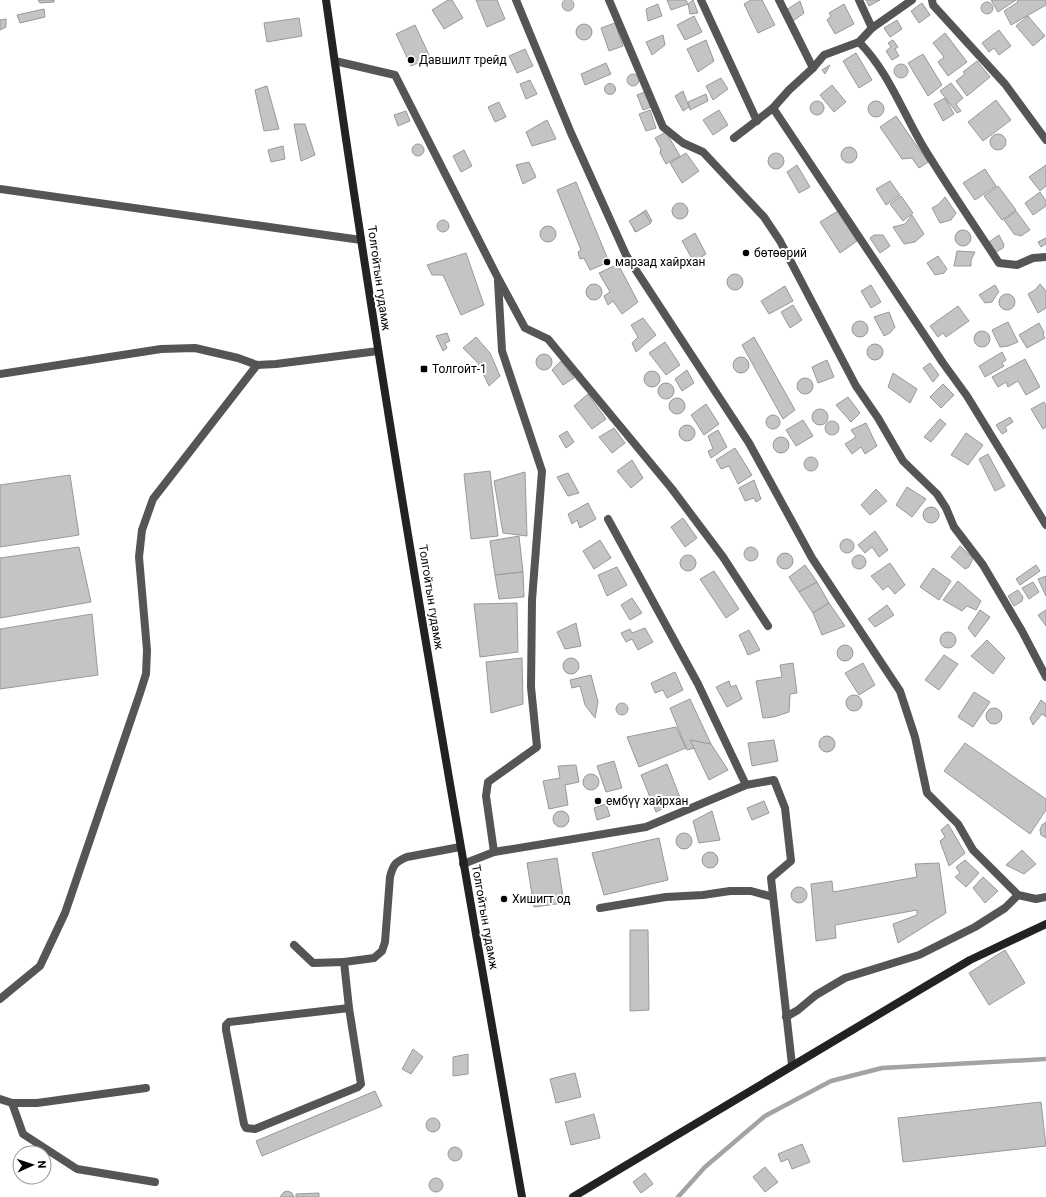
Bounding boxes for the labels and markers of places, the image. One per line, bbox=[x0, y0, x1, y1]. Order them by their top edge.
place label: Давшилт трейд bbox=[419, 53, 507, 67]
marker: Давшилт трейд bbox=[406, 55, 416, 65]
place label: бөтөөрий bbox=[754, 246, 807, 260]
marker: бөтөөрий bbox=[741, 248, 751, 258]
place label: марзад хайрхан bbox=[615, 255, 705, 269]
marker: марзад хайрхан bbox=[602, 257, 612, 267]
place label: Толгойт-1 bbox=[432, 362, 487, 376]
marker: Толгойт-1 bbox=[419, 364, 429, 374]
place label: ембүү хайрхан bbox=[606, 794, 688, 808]
marker: ембүү хайрхан bbox=[593, 796, 603, 806]
place label: Хишигт од bbox=[512, 892, 571, 906]
marker: Хишигт од bbox=[499, 894, 509, 904]

